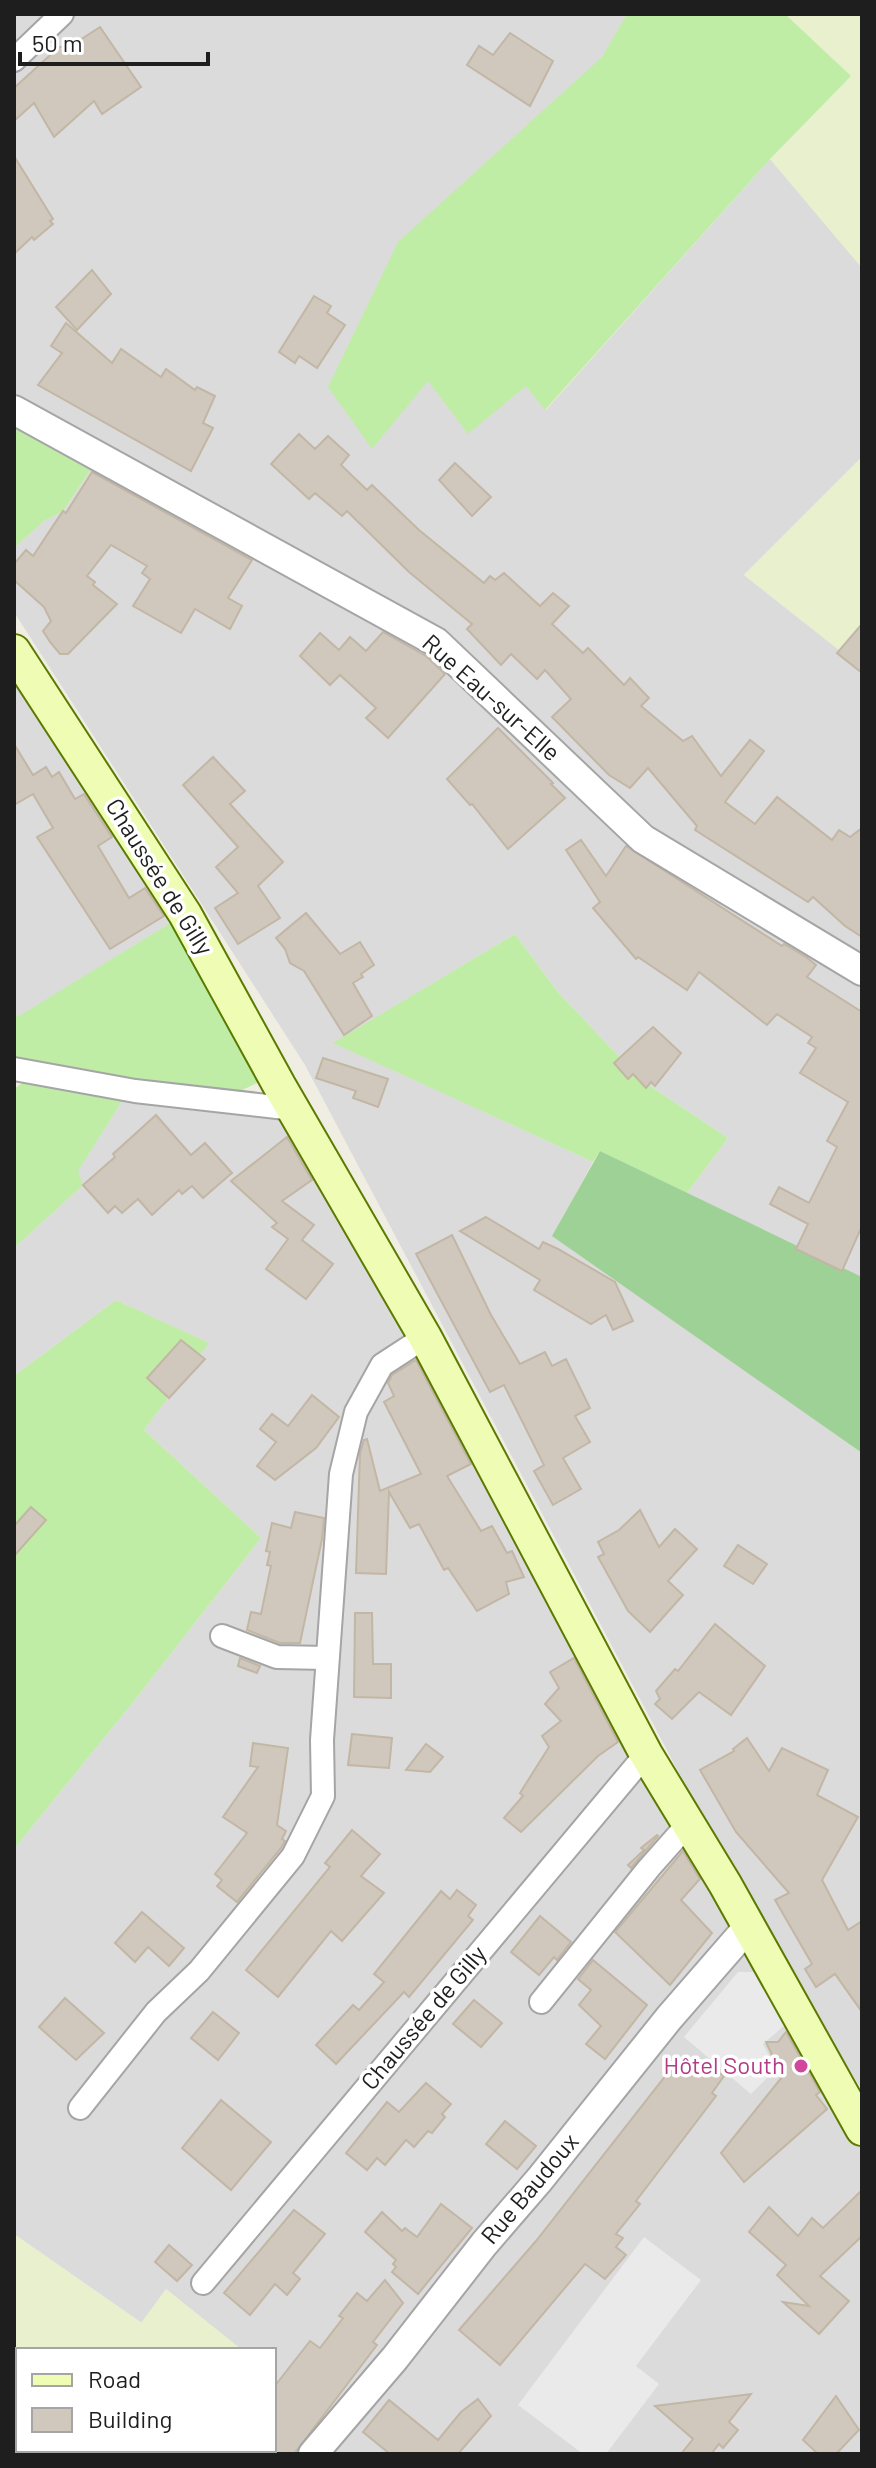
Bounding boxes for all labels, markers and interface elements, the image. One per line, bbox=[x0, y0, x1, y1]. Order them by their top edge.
scale bar bbox=[20, 16, 208, 66]
text: 50 m bbox=[32, 28, 83, 57]
street label: Rue Eau-sur-Elle bbox=[417, 628, 567, 766]
street label: Chaussée de Gilly bbox=[100, 792, 220, 960]
street label: Chaussée de Gilly bbox=[354, 1939, 492, 2095]
place label: Hôtel South bbox=[663, 2050, 785, 2079]
marker: Hôtel South bbox=[792, 2057, 810, 2075]
street label: Rue Baudoux bbox=[474, 2127, 584, 2249]
legend bbox=[16, 2348, 276, 2452]
text: Road bbox=[88, 2364, 141, 2393]
text: Building bbox=[88, 2404, 172, 2433]

